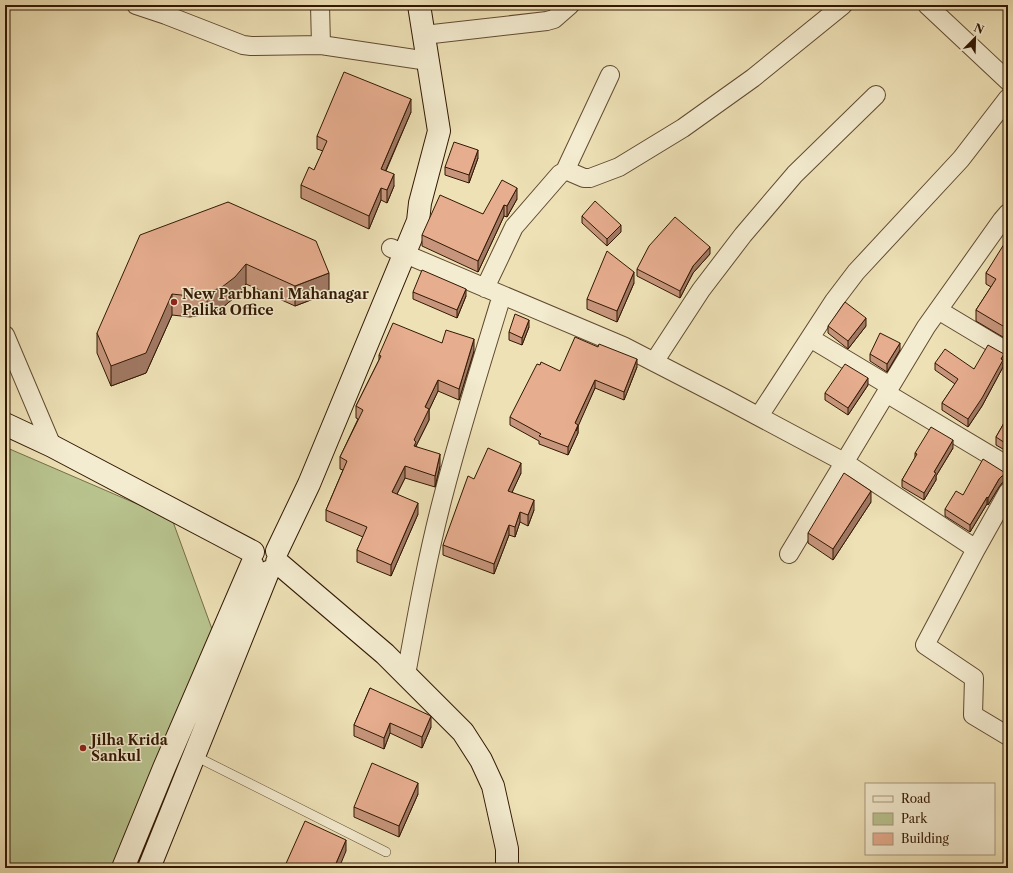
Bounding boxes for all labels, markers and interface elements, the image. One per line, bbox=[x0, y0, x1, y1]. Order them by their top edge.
north arrow bbox=[955, 18, 995, 58]
text: N bbox=[972, 20, 986, 37]
place label: New Parbhani Mahanagar Palika Office bbox=[182, 285, 369, 319]
marker: New Parbhani Mahanagar Palika Office bbox=[169, 297, 179, 307]
place label: Jilha Krida Sankul bbox=[88, 731, 169, 765]
marker: Jilha Krida Sankul bbox=[78, 743, 88, 753]
legend bbox=[865, 783, 995, 855]
text: Road bbox=[901, 791, 931, 806]
text: Park bbox=[901, 811, 928, 826]
text: Building bbox=[901, 831, 949, 846]

